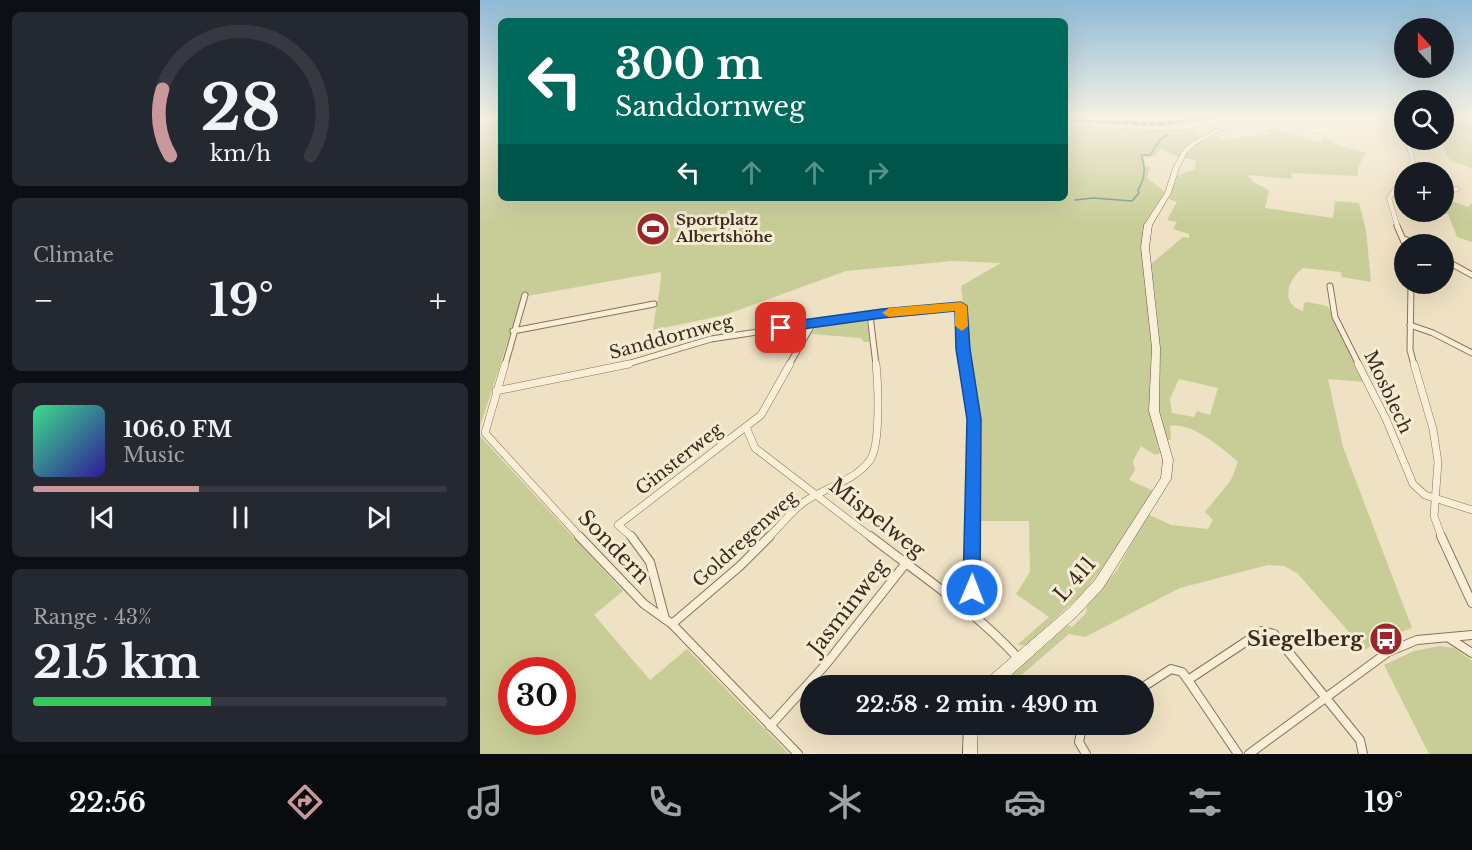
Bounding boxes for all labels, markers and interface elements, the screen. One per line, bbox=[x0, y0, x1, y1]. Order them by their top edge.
north arrow bbox=[1394, 18, 1454, 78]
map controls bbox=[1394, 18, 1454, 294]
text: 300 m bbox=[615, 38, 763, 90]
icon: left bbox=[516, 42, 594, 120]
text: 28 bbox=[200, 69, 280, 147]
text: Sanddornweg bbox=[615, 90, 805, 123]
button: search bbox=[1394, 90, 1454, 150]
text: km/h bbox=[210, 140, 271, 167]
icon: left bbox=[672, 156, 705, 189]
icon: ahead bbox=[735, 156, 768, 189]
icon: ahead bbox=[798, 156, 831, 189]
icon: right bbox=[861, 156, 894, 189]
button: + bbox=[1394, 162, 1454, 222]
place label: Sportplatz Albertshöhe bbox=[675, 210, 773, 246]
sports icon: Sportplatz Albertshöhe bbox=[635, 211, 671, 247]
button: − bbox=[1394, 234, 1454, 294]
text: Climate bbox=[33, 243, 114, 267]
text: 19° bbox=[209, 272, 274, 328]
text: − bbox=[33, 280, 54, 321]
text: + bbox=[429, 280, 447, 321]
pin bbox=[755, 302, 806, 353]
street label: Sanddornweg bbox=[607, 310, 735, 364]
icon: arrive bbox=[764, 311, 797, 344]
street label: Mosblech bbox=[1359, 347, 1417, 437]
text: 106.0 FM bbox=[123, 416, 232, 443]
street label: Ginsterweg bbox=[631, 418, 727, 500]
text: Music bbox=[123, 443, 184, 467]
street label: Mispelweg bbox=[824, 472, 931, 564]
street label: Goldregenweg bbox=[688, 486, 802, 592]
icon: previous bbox=[86, 501, 119, 534]
icon: pause bbox=[224, 501, 257, 534]
icon: next bbox=[362, 501, 395, 534]
street label: Sondern bbox=[573, 505, 655, 589]
street label: L 411 bbox=[1048, 551, 1102, 607]
street label: Jasminweg bbox=[801, 553, 894, 663]
position arrow bbox=[940, 558, 1004, 622]
text: Range · 43% bbox=[33, 605, 152, 629]
bus stop icon: Siegelberg bbox=[1368, 621, 1404, 657]
place label: Siegelberg bbox=[1247, 626, 1364, 652]
text: 215 km bbox=[33, 634, 200, 690]
speed limit sign: 30 bbox=[498, 657, 576, 735]
text: 22:58 · 2 min · 490 m bbox=[856, 691, 1098, 718]
icon: directions bbox=[284, 781, 326, 823]
icon: music bbox=[464, 781, 506, 823]
icon: phone bbox=[644, 781, 686, 823]
icon: climate bbox=[824, 781, 866, 823]
icon: car bbox=[1004, 781, 1046, 823]
icon: filters bbox=[1184, 781, 1226, 823]
text: 22:56 bbox=[69, 786, 146, 819]
text: 19° bbox=[1364, 786, 1403, 819]

